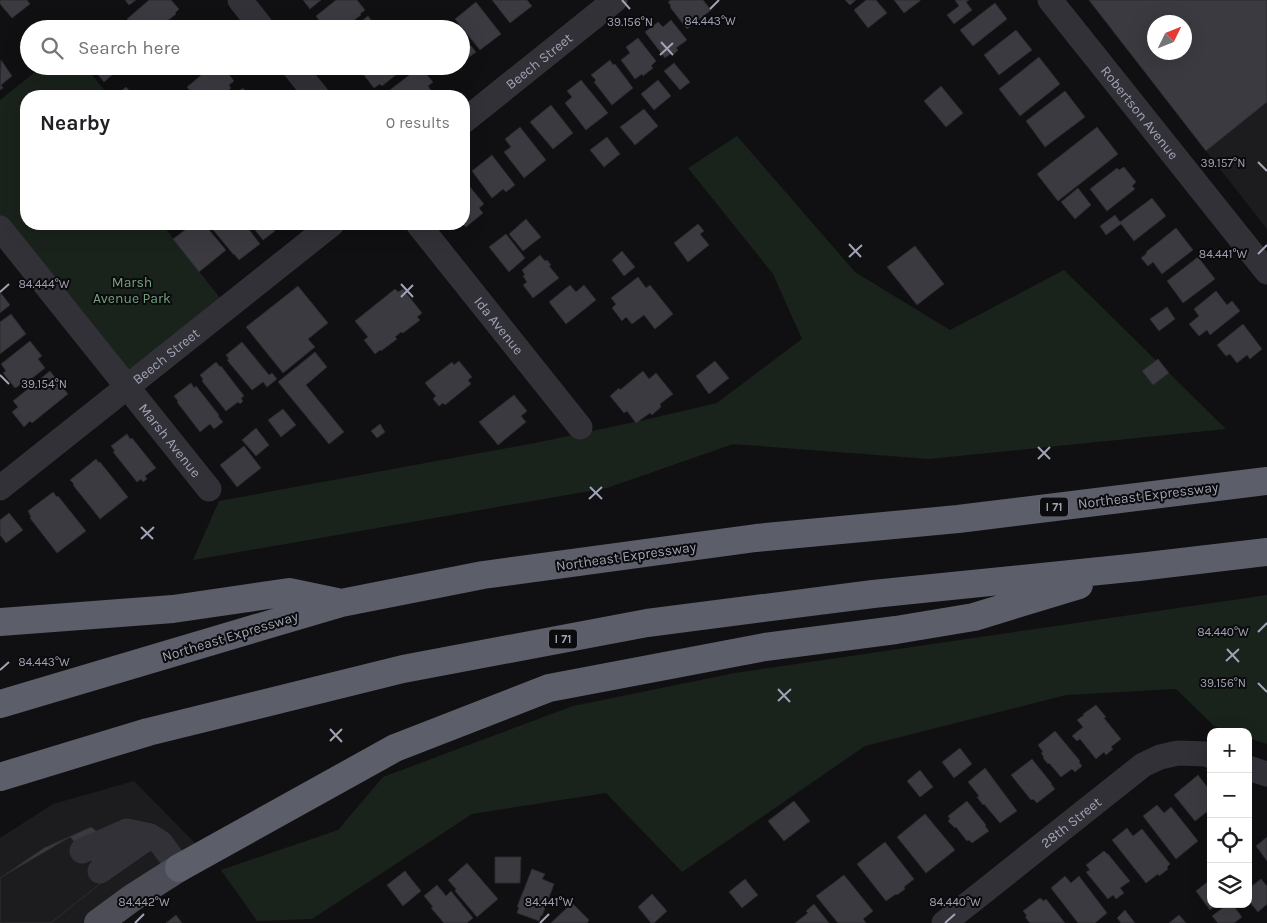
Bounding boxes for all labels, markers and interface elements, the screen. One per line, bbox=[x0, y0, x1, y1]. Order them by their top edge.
text: 84.443°W bbox=[684, 14, 736, 28]
text: 39.156°N bbox=[607, 15, 653, 29]
north arrow bbox=[1147, 15, 1192, 60]
search box bbox=[20, 20, 470, 75]
street label: Beech Street bbox=[502, 30, 576, 93]
icon: search bbox=[38, 34, 66, 62]
text: Search here bbox=[78, 37, 180, 59]
street label: Robertson Avenue bbox=[1097, 63, 1182, 163]
text: Nearby bbox=[40, 111, 110, 135]
text: 0 results bbox=[386, 113, 450, 132]
text: 39.157°N bbox=[1201, 156, 1245, 170]
text: 84.441°W bbox=[1199, 247, 1247, 261]
park label: Marsh Avenue Park bbox=[93, 274, 171, 307]
text: 84.444°W bbox=[18, 277, 70, 291]
street label: Ida Avenue bbox=[470, 293, 527, 358]
street label: Beech Street bbox=[129, 325, 203, 388]
text: 39.154°N bbox=[21, 377, 67, 391]
street label: Marsh Avenue bbox=[135, 400, 204, 481]
street label: Northeast Expressway bbox=[1077, 478, 1220, 513]
road number: I 71 bbox=[1040, 498, 1068, 516]
street label: Northeast Expressway bbox=[555, 538, 698, 575]
street label: Northeast Expressway bbox=[160, 608, 301, 665]
text: 84.440°W bbox=[1197, 625, 1249, 639]
road number: I 71 bbox=[549, 630, 577, 648]
text: 84.443°W bbox=[18, 655, 70, 669]
text: 39.156°N bbox=[1200, 676, 1246, 690]
map controls bbox=[1207, 728, 1252, 908]
button: + bbox=[1207, 728, 1252, 773]
button: − bbox=[1207, 773, 1252, 818]
street label: 28th Street bbox=[1038, 794, 1105, 852]
button: locate bbox=[1207, 818, 1252, 863]
button: layers bbox=[1207, 863, 1252, 908]
text: 84.442°W bbox=[118, 895, 170, 909]
text: 84.441°W bbox=[525, 895, 573, 909]
text: 84.440°W bbox=[929, 895, 981, 909]

